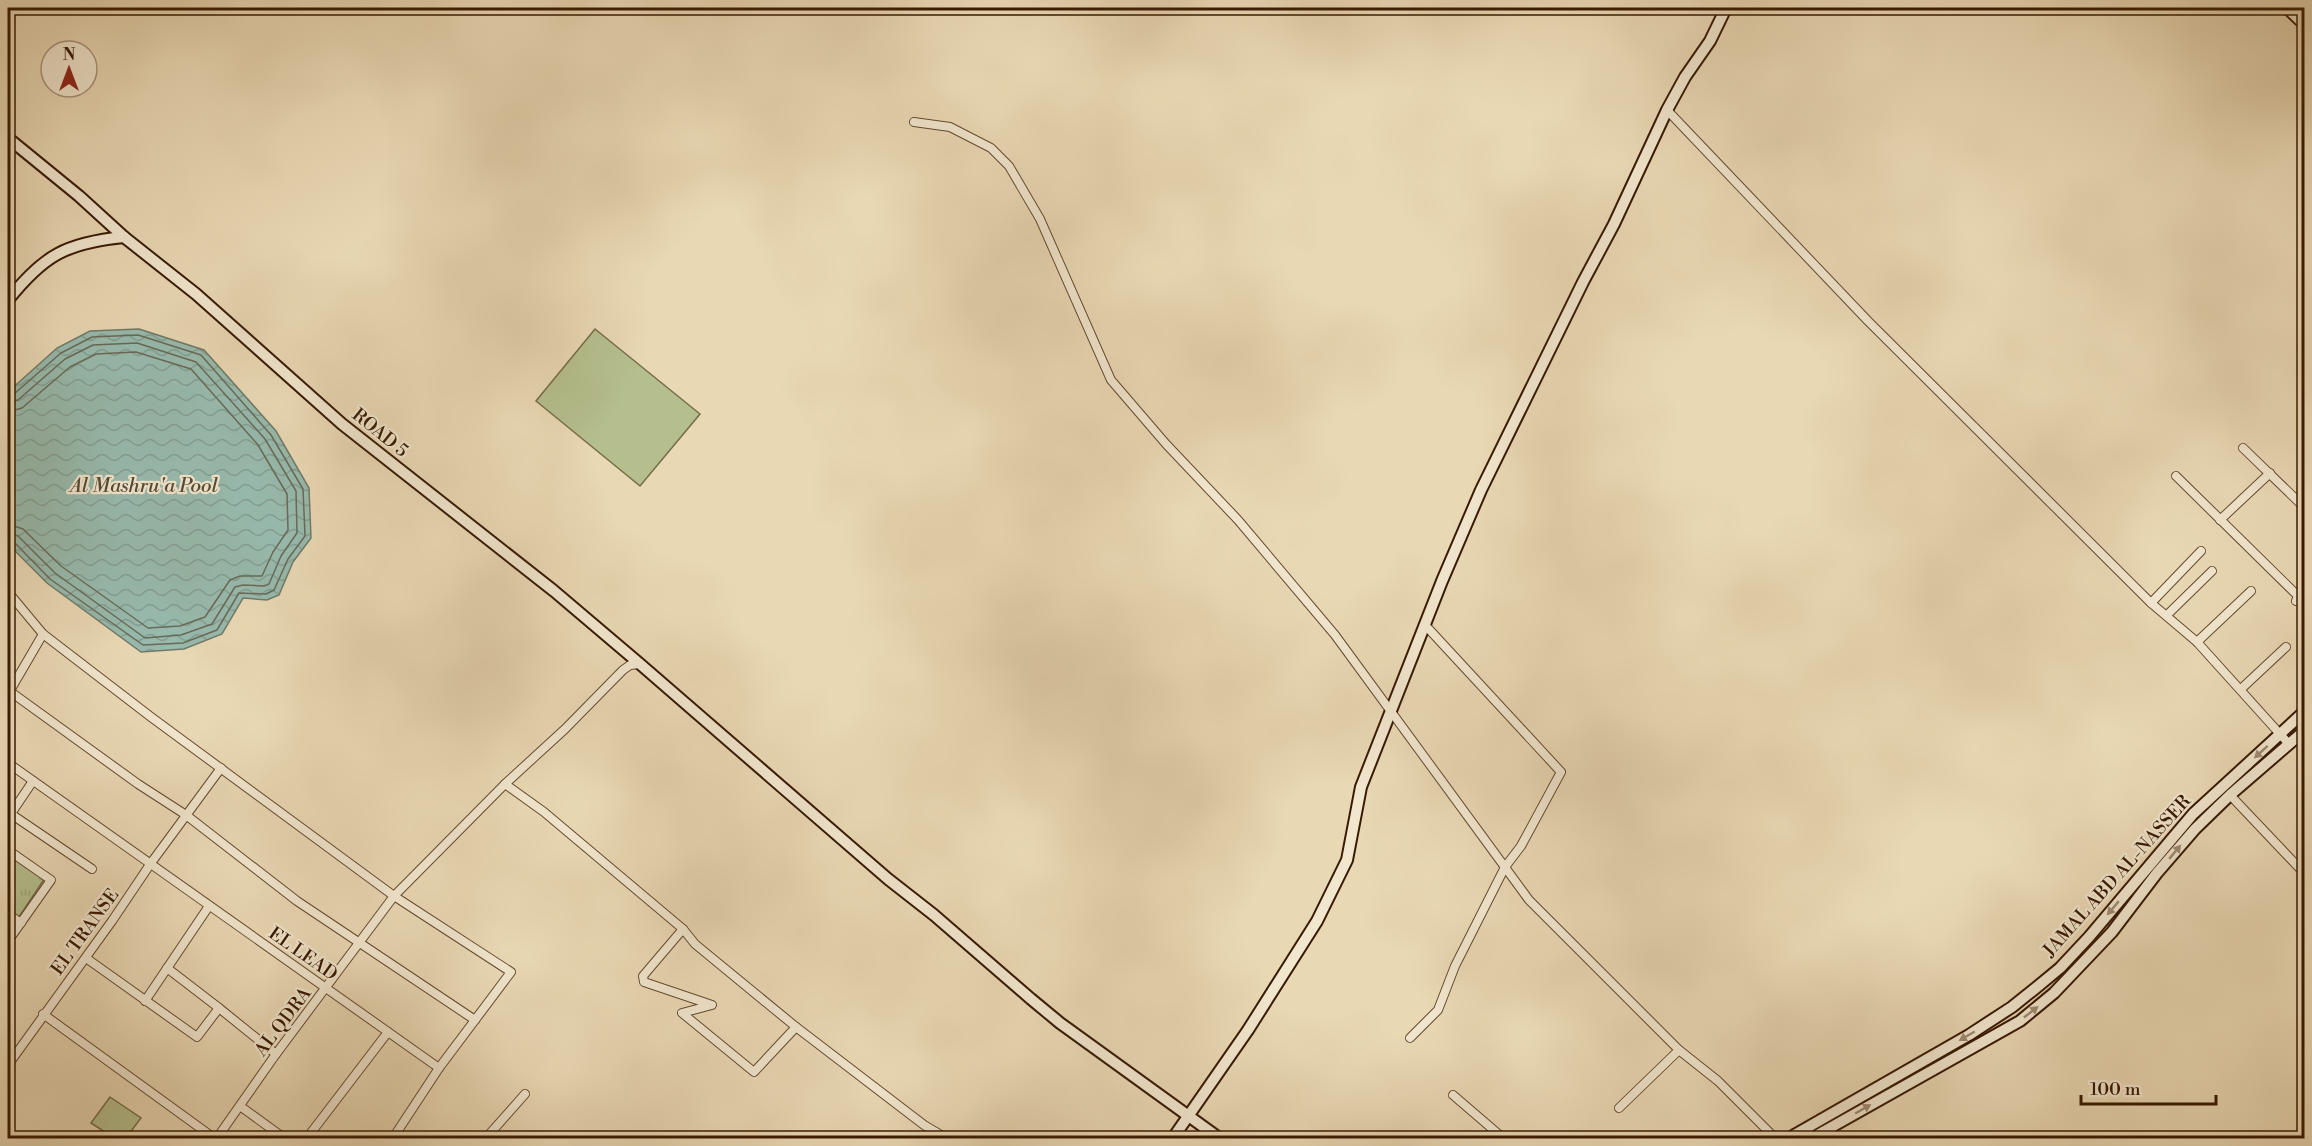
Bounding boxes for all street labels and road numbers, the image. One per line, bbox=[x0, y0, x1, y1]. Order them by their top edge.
street label: ROAD 5 bbox=[347, 403, 413, 463]
street label: JAMAL ABD AL-NASSER bbox=[2038, 790, 2196, 962]
street label: EL TRANSE bbox=[46, 884, 124, 980]
street label: EL LEAD bbox=[264, 922, 342, 986]
street label: AL QDRA bbox=[249, 982, 317, 1062]

